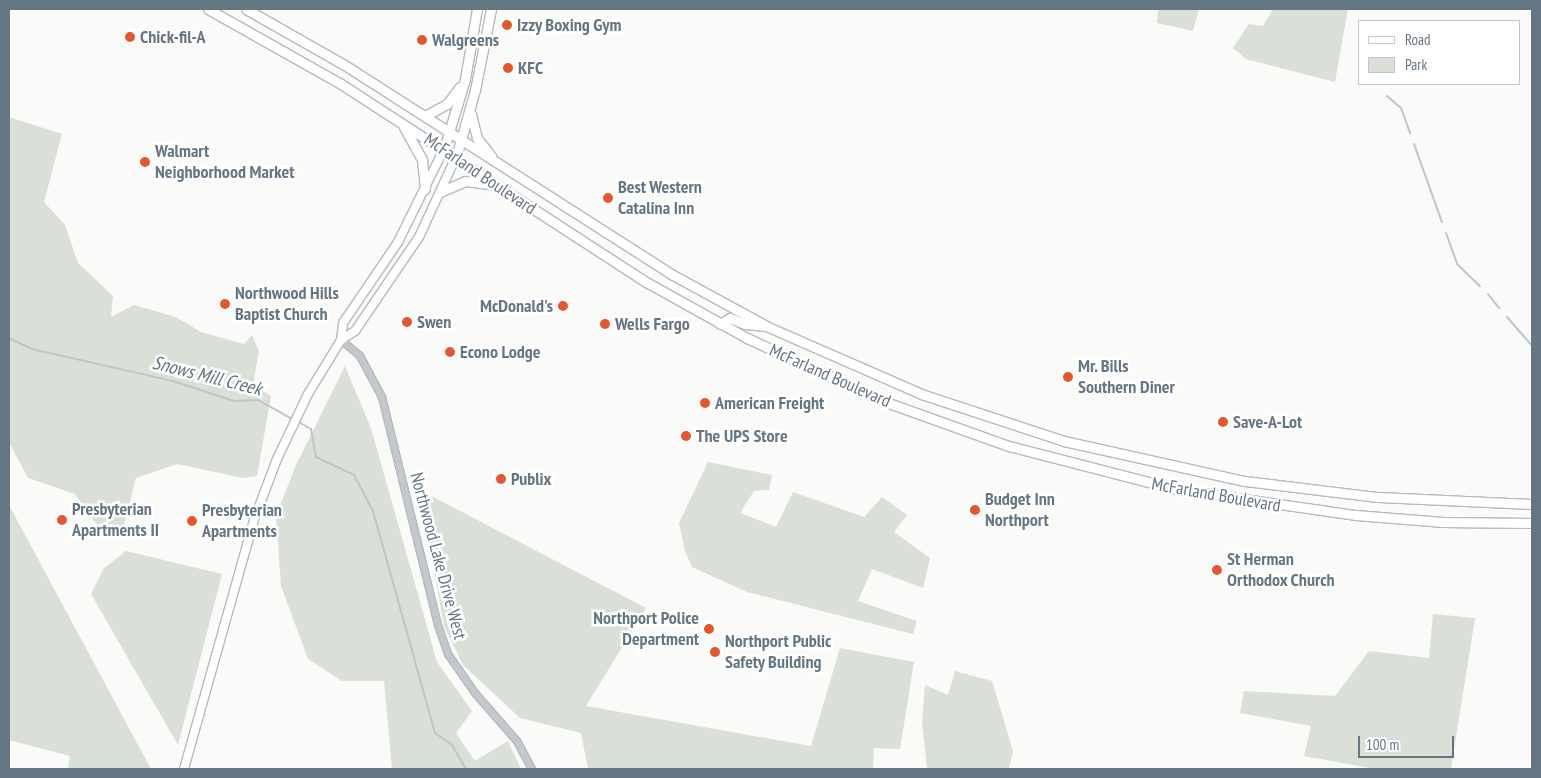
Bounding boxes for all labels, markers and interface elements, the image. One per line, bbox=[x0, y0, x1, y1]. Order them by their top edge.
place label: Izzy Boxing Gym bbox=[517, 14, 622, 36]
marker: Izzy Boxing Gym bbox=[501, 19, 513, 31]
legend bbox=[1358, 20, 1521, 85]
place label: Chick-fil-A bbox=[140, 26, 206, 48]
place label: Walgreens bbox=[432, 29, 499, 51]
text: Road bbox=[1405, 30, 1431, 49]
marker: Chick-fil-A bbox=[124, 31, 136, 43]
marker: Walgreens bbox=[416, 34, 428, 46]
text: Park bbox=[1405, 55, 1427, 74]
place label: KFC bbox=[518, 57, 543, 79]
marker: KFC bbox=[502, 62, 514, 74]
street label: McFarland Boulevard bbox=[420, 129, 540, 219]
place label: Walmart Neighborhood Market bbox=[155, 141, 294, 183]
marker: Walmart Neighborhood Market bbox=[139, 156, 151, 168]
place label: Best Western Catalina Inn bbox=[618, 177, 702, 220]
marker: Best Western Catalina Inn bbox=[602, 192, 614, 204]
place label: Northwood Hills Baptist Church bbox=[235, 283, 339, 326]
place label: McDonald's bbox=[480, 295, 553, 317]
marker: Northwood Hills Baptist Church bbox=[219, 298, 231, 310]
marker: McDonald's bbox=[557, 300, 569, 312]
place label: Swen bbox=[417, 311, 451, 333]
place label: Wells Fargo bbox=[615, 313, 690, 335]
marker: Swen bbox=[401, 316, 413, 328]
marker: Wells Fargo bbox=[599, 318, 611, 330]
street label: McFarland Boulevard bbox=[766, 340, 894, 412]
place label: Econo Lodge bbox=[460, 341, 540, 363]
marker: Econo Lodge bbox=[444, 346, 456, 358]
water label: Snows Mill Creek bbox=[150, 351, 264, 401]
place label: Mr. Bills Southern Diner bbox=[1078, 356, 1175, 398]
marker: Mr. Bills Southern Diner bbox=[1062, 371, 1074, 383]
place label: American Freight bbox=[715, 392, 824, 414]
marker: American Freight bbox=[699, 397, 711, 409]
place label: Save-A-Lot bbox=[1233, 411, 1302, 433]
marker: Save-A-Lot bbox=[1217, 416, 1229, 428]
place label: The UPS Store bbox=[696, 425, 788, 447]
marker: The UPS Store bbox=[680, 430, 692, 442]
place label: Publix bbox=[511, 468, 551, 490]
street label: Northwood Lake Drive West bbox=[405, 470, 471, 642]
marker: Publix bbox=[495, 473, 507, 485]
street label: McFarland Boulevard bbox=[1150, 473, 1282, 517]
place label: Budget Inn Northport bbox=[985, 489, 1055, 532]
place label: Presbyterian Apartments II bbox=[72, 499, 159, 542]
place label: Presbyterian Apartments bbox=[202, 500, 282, 542]
marker: Budget Inn Northport bbox=[969, 504, 981, 516]
marker: Presbyterian Apartments II bbox=[56, 514, 68, 526]
marker: Presbyterian Apartments bbox=[186, 515, 198, 527]
place label: St Herman Orthodox Church bbox=[1227, 549, 1335, 592]
marker: St Herman Orthodox Church bbox=[1211, 564, 1223, 576]
place label: Northport Police Department bbox=[593, 608, 699, 650]
marker: Northport Police Department bbox=[703, 623, 715, 635]
place label: Northport Public Safety Building bbox=[725, 631, 831, 674]
marker: Northport Public Safety Building bbox=[709, 646, 721, 658]
scale bar bbox=[1361, 726, 1457, 758]
text: 100 m bbox=[1366, 735, 1399, 754]

